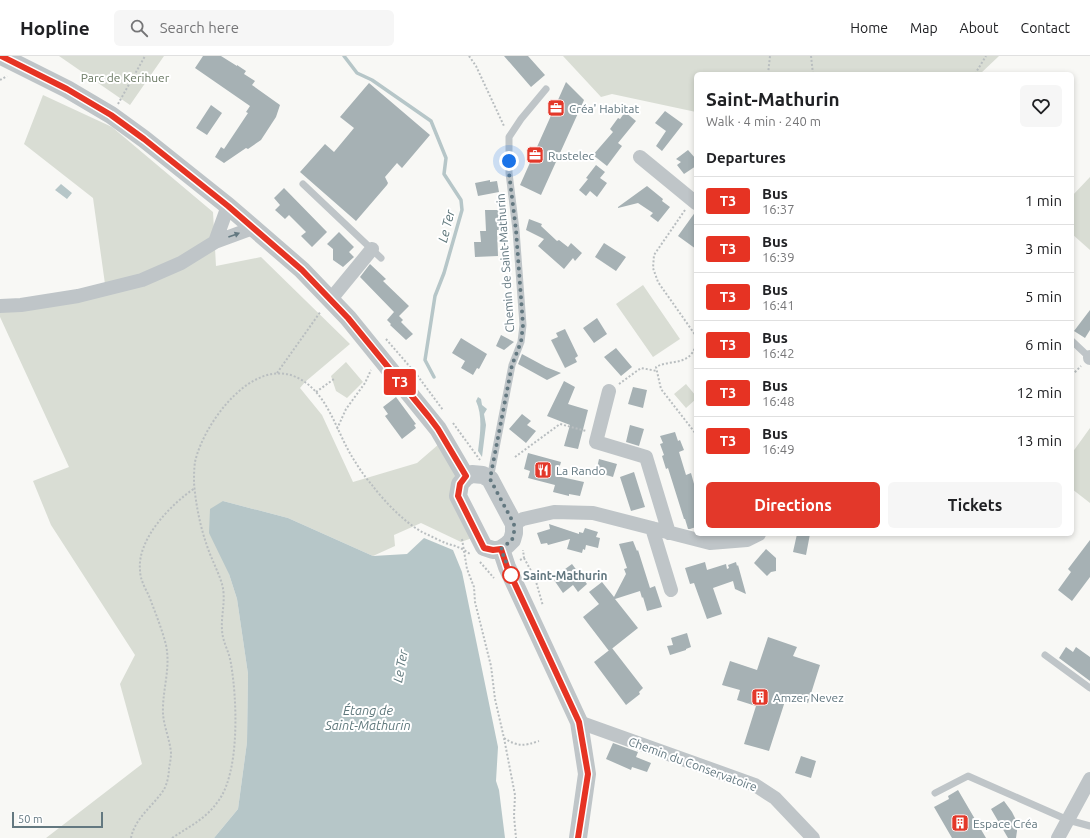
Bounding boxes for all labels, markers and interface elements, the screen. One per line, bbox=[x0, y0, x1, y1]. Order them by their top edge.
search box bbox=[114, 10, 394, 46]
text: Hopline bbox=[20, 17, 90, 39]
icon: search bbox=[128, 17, 150, 39]
text: Search here bbox=[160, 19, 239, 36]
text: Home bbox=[850, 20, 888, 36]
text: Map bbox=[910, 20, 938, 36]
text: About bbox=[960, 20, 999, 36]
text: Contact bbox=[1021, 20, 1070, 36]
park label: Parc de Kerihuer bbox=[81, 71, 170, 84]
button: heart bbox=[1020, 85, 1062, 127]
text: Saint-Mathurin bbox=[706, 88, 840, 110]
office icon: Créa' Habitat bbox=[546, 98, 566, 118]
place label: Créa' Habitat bbox=[569, 102, 639, 115]
text: Walk · 4 min · 240 m bbox=[706, 114, 821, 128]
office icon: Rustelec bbox=[525, 145, 545, 165]
place label: Rustelec bbox=[548, 149, 595, 162]
text: Departures bbox=[706, 149, 786, 166]
your location bbox=[499, 151, 519, 171]
text: Bus bbox=[762, 185, 788, 202]
text: 1 min bbox=[1025, 192, 1062, 209]
street label: Chemin de Saint-Mathurin bbox=[494, 193, 516, 333]
text: T3 bbox=[720, 193, 736, 209]
text: 16:37 bbox=[762, 202, 795, 216]
water label: Le Ter bbox=[435, 207, 457, 244]
one-way arrow bbox=[228, 232, 240, 238]
text: Bus bbox=[762, 233, 788, 250]
text: 3 min bbox=[1025, 240, 1062, 257]
text: T3 bbox=[720, 241, 736, 257]
text: 16:39 bbox=[762, 250, 795, 264]
text: Bus bbox=[762, 281, 788, 298]
text: 5 min bbox=[1025, 288, 1062, 305]
text: T3 bbox=[720, 289, 736, 305]
text: 16:41 bbox=[762, 298, 795, 312]
text: Bus bbox=[762, 329, 788, 346]
text: 6 min bbox=[1025, 336, 1062, 353]
text: T3 bbox=[720, 337, 736, 353]
text: 16:42 bbox=[762, 346, 795, 360]
line badge: T3 bbox=[382, 369, 418, 395]
text: T3 bbox=[392, 374, 408, 390]
text: Bus bbox=[762, 377, 788, 394]
text: 12 min bbox=[1016, 384, 1062, 401]
text: T3 bbox=[720, 385, 736, 401]
text: 16:48 bbox=[762, 394, 795, 408]
text: Bus bbox=[762, 425, 788, 442]
text: 13 min bbox=[1016, 432, 1062, 449]
text: T3 bbox=[720, 433, 736, 449]
text: 16:49 bbox=[762, 442, 795, 456]
restaurant icon: La Rando bbox=[533, 460, 553, 480]
place label: La Rando bbox=[556, 464, 606, 477]
button: Directions bbox=[706, 482, 880, 528]
button: Tickets bbox=[888, 482, 1062, 528]
marker: Saint-Mathurin bbox=[502, 566, 520, 584]
place label: Saint-Mathurin bbox=[523, 569, 607, 582]
water label: Le Ter bbox=[390, 647, 410, 684]
building icon: Amzer Nevez bbox=[750, 687, 770, 707]
place label: Amzer Nevez bbox=[773, 691, 844, 704]
water label: Étang de Saint-Mathurin bbox=[324, 702, 411, 732]
street label: Chemin du Conservatoire bbox=[627, 735, 759, 793]
scale bar bbox=[12, 810, 103, 829]
text: 50 m bbox=[18, 813, 42, 825]
building icon: Espace Créa bbox=[950, 813, 970, 833]
place label: Espace Créa bbox=[973, 817, 1038, 830]

